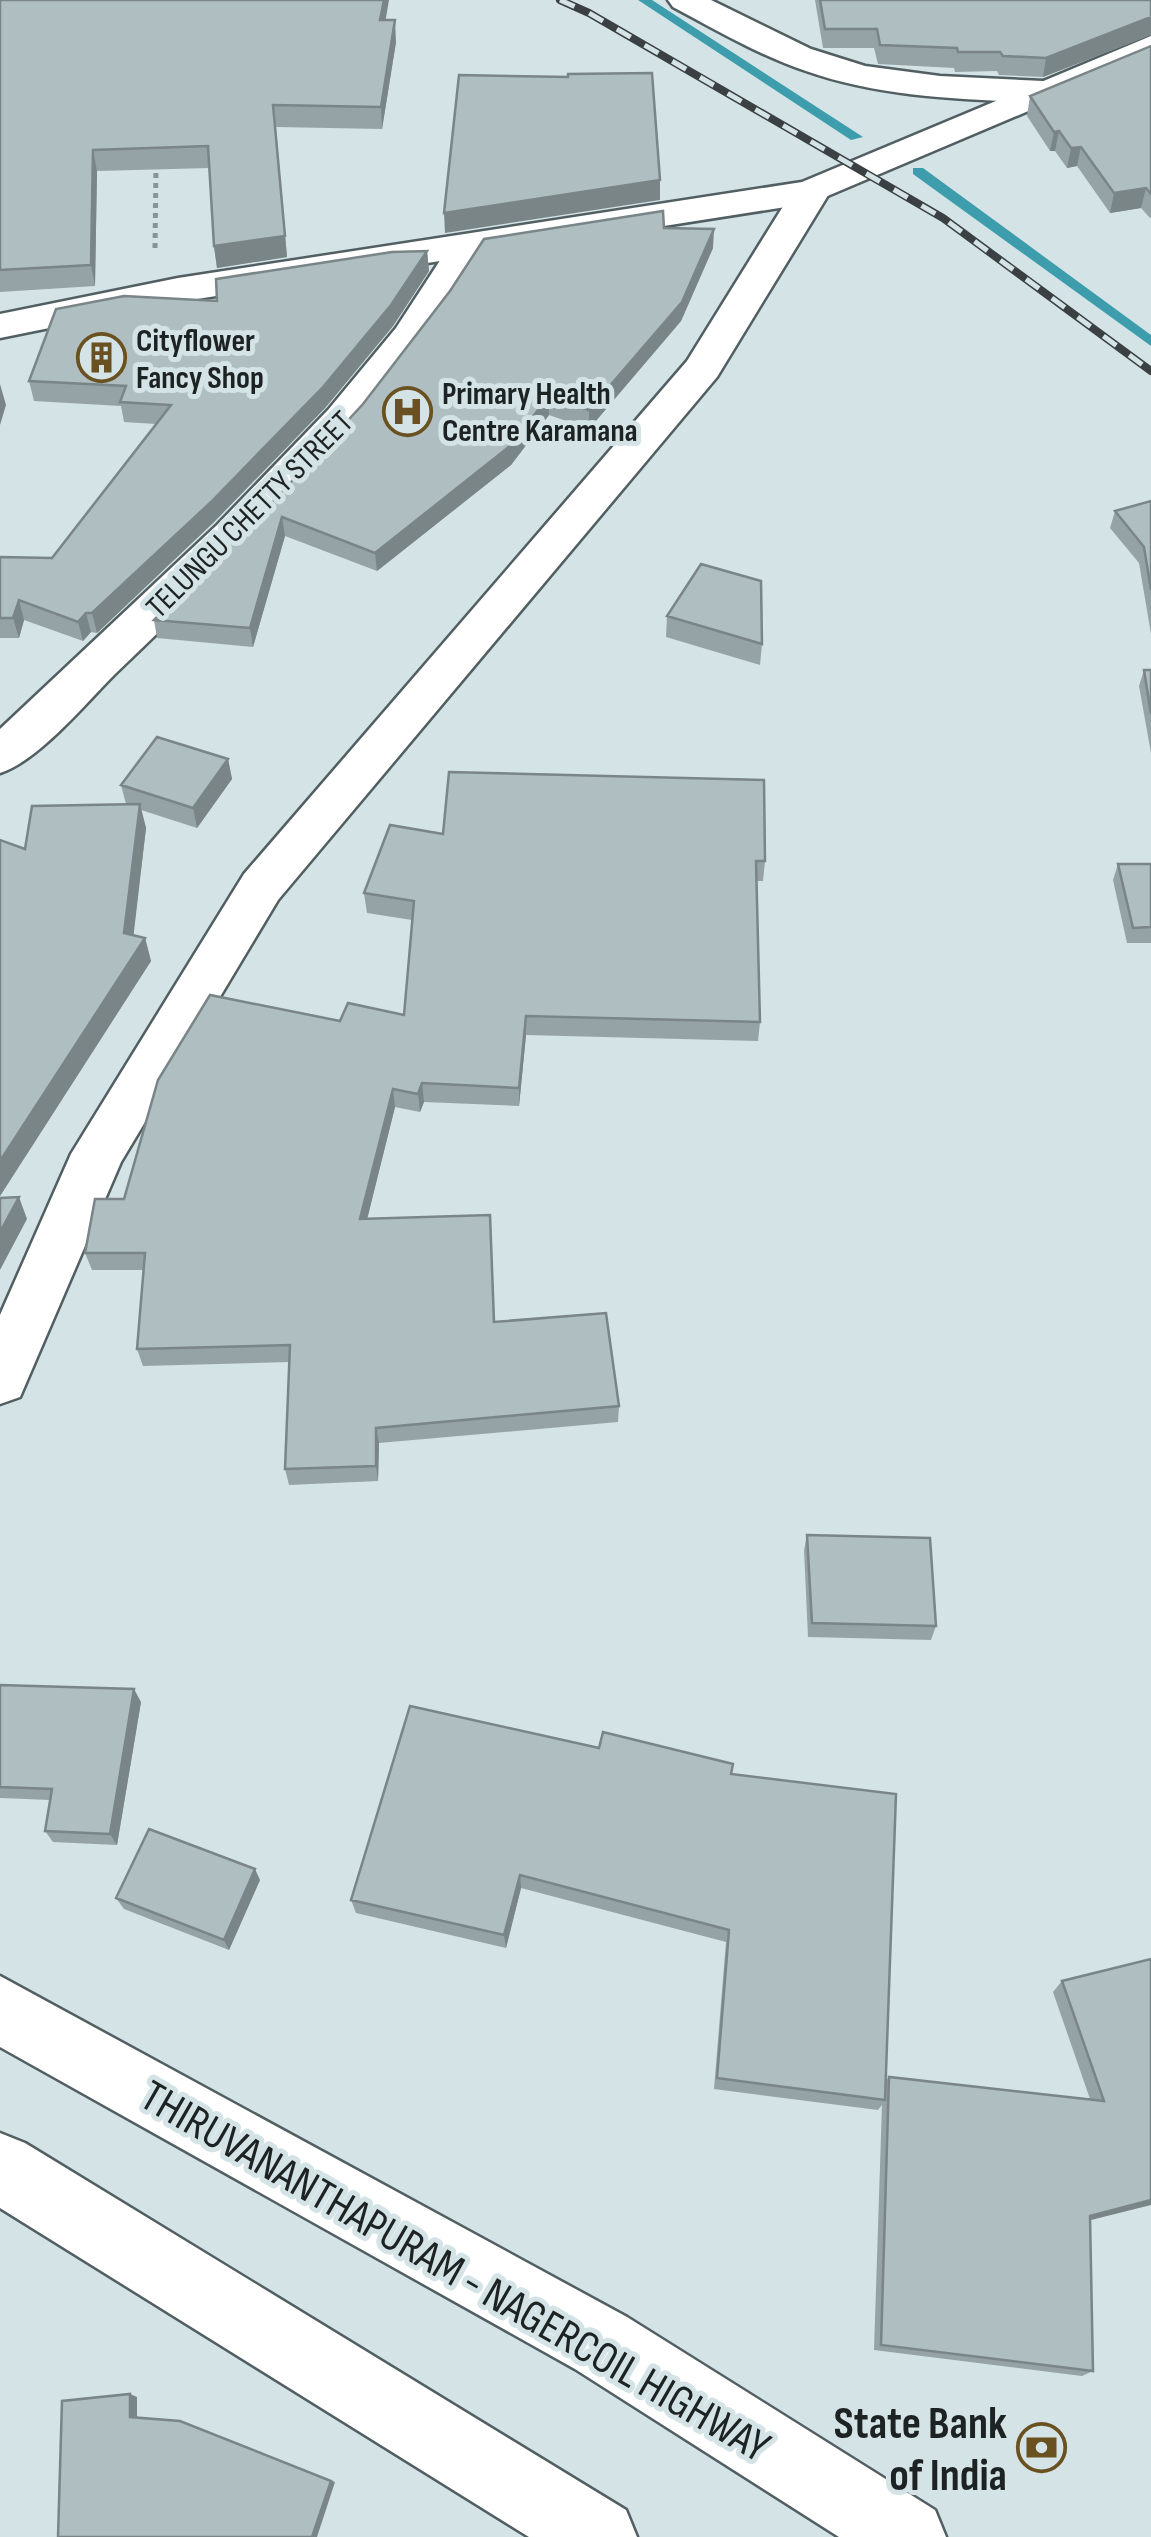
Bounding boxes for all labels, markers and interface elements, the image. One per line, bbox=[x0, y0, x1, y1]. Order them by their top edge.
place label: Cityflower Fancy Shop bbox=[136, 322, 264, 398]
building icon: Cityflower Fancy Shop bbox=[75, 332, 127, 384]
place label: Primary Health Centre Karamana bbox=[442, 375, 638, 451]
hospital icon: Primary Health Centre Karamana bbox=[381, 385, 433, 437]
street label: TELUNGU CHETTY STREET bbox=[138, 403, 362, 627]
street label: THIRUVANANTHAPURAM - NAGERCOIL HIGHWAY bbox=[130, 2069, 779, 2475]
place label: State Bank of India bbox=[834, 2397, 1007, 2504]
bank icon: State Bank of India bbox=[1016, 2422, 1068, 2474]

